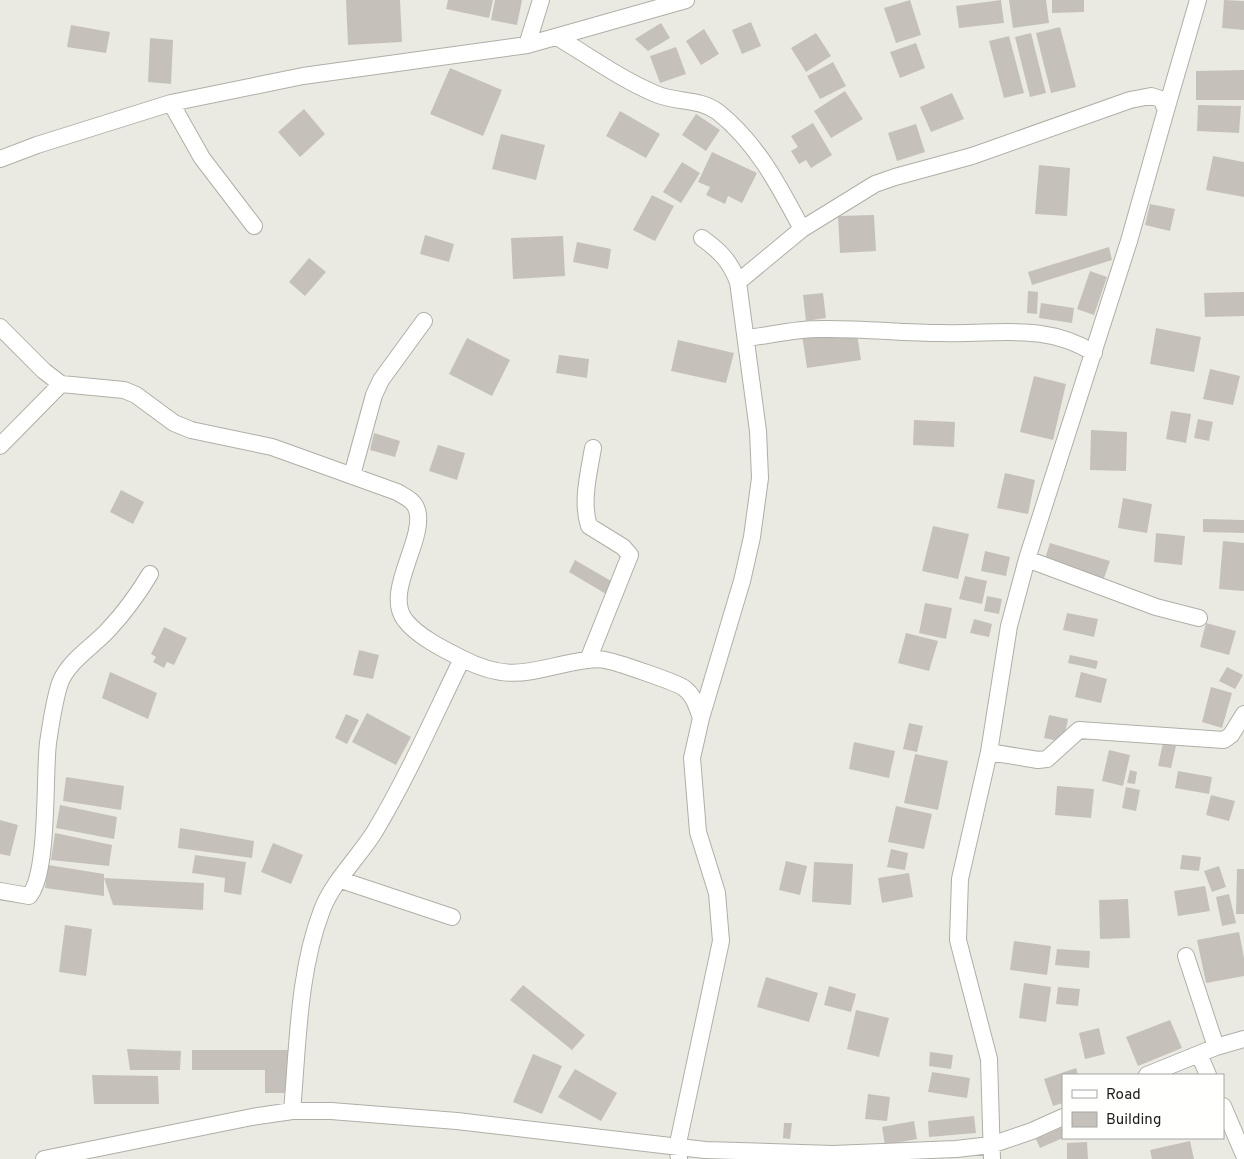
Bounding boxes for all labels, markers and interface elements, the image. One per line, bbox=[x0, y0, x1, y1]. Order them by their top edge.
legend bbox=[1062, 1074, 1224, 1139]
text: Road bbox=[1106, 1086, 1141, 1105]
text: Building bbox=[1106, 1111, 1161, 1130]

